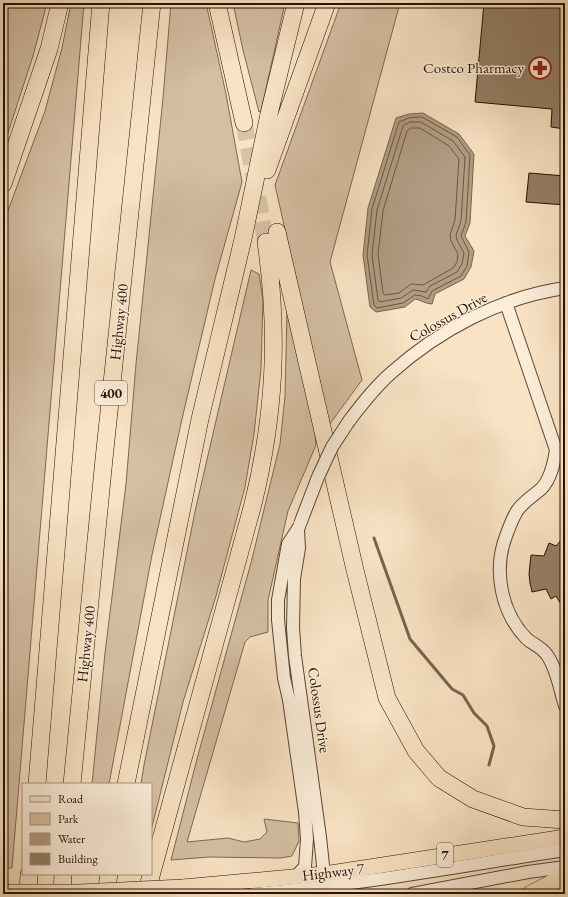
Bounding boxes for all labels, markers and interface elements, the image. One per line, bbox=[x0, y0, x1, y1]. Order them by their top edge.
pharmacy icon: Costco Pharmacy bbox=[527, 55, 553, 81]
place label: Costco Pharmacy bbox=[423, 58, 524, 77]
street label: Highway 400 bbox=[105, 283, 132, 361]
street label: Colossus Drive bbox=[405, 287, 490, 346]
road number: 400 bbox=[95, 381, 127, 405]
street label: Highway 400 bbox=[72, 605, 99, 683]
street label: Colossus Drive bbox=[304, 666, 335, 754]
legend bbox=[22, 783, 152, 875]
text: Road bbox=[58, 791, 84, 807]
text: Park bbox=[58, 811, 79, 827]
text: Water bbox=[58, 831, 85, 847]
road number: 7 bbox=[437, 843, 453, 867]
text: Building bbox=[58, 851, 99, 867]
street label: Highway 7 bbox=[301, 858, 366, 885]

